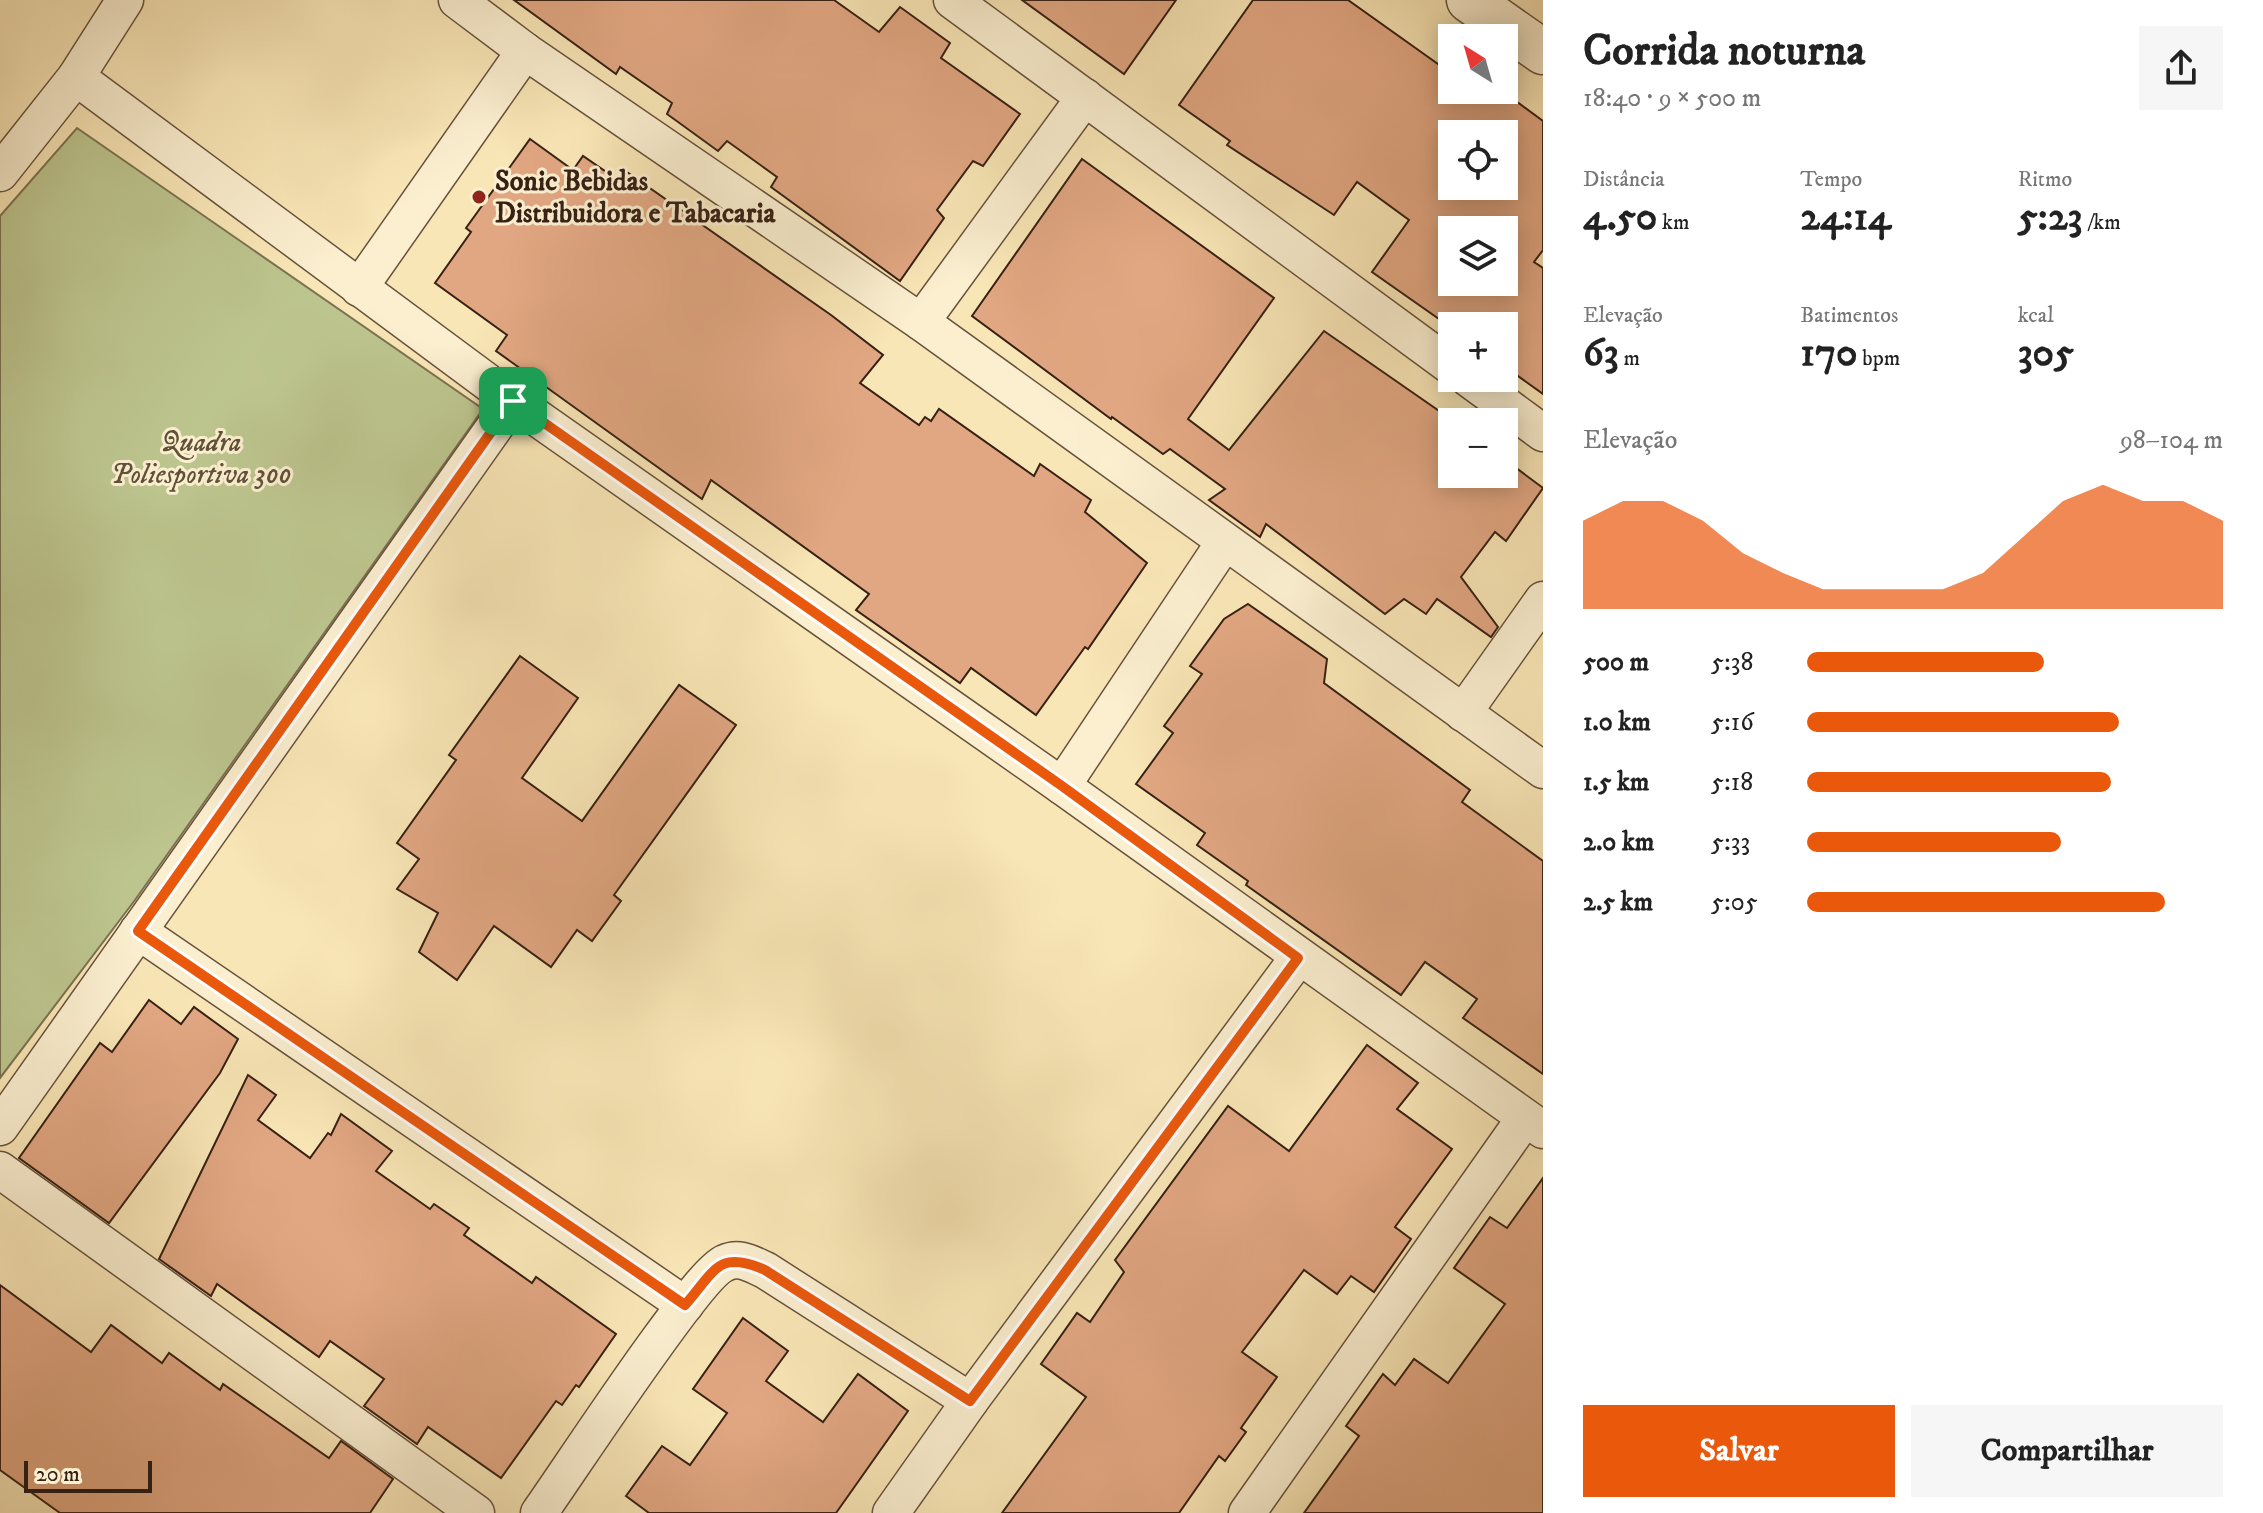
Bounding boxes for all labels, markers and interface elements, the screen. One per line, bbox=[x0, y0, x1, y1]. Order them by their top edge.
north arrow bbox=[1438, 24, 1518, 104]
map controls bbox=[1438, 24, 1518, 488]
text: Corrida noturna bbox=[1583, 24, 1865, 79]
button: share bbox=[2139, 26, 2223, 110]
text: 18:40 · 9 × 500 m bbox=[1583, 82, 1761, 115]
button: locate bbox=[1438, 120, 1518, 200]
place label: Sonic Bebidas Distribuidora e Tabacaria bbox=[495, 164, 776, 231]
text: Distância bbox=[1583, 166, 1665, 193]
text: Tempo bbox=[1800, 166, 1862, 193]
text: Ritmo bbox=[2018, 166, 2072, 193]
marker: Sonic Bebidas Distribuidora e Tabacaria bbox=[470, 188, 488, 206]
text: 4.50 bbox=[1583, 193, 1657, 243]
text: 24:14 bbox=[1800, 193, 1891, 243]
text: 5:23 bbox=[2018, 193, 2083, 243]
text: km bbox=[1657, 209, 1690, 236]
text: /km bbox=[2083, 209, 2121, 236]
button: layers bbox=[1438, 216, 1518, 296]
text: Elevação bbox=[1583, 302, 1663, 329]
text: Batimentos bbox=[1800, 302, 1898, 329]
text: kcal bbox=[2018, 302, 2054, 329]
button: + bbox=[1438, 312, 1518, 392]
text: 63 bbox=[1583, 329, 1619, 379]
text: 170 bbox=[1800, 329, 1858, 379]
text: 305 bbox=[2018, 329, 2074, 379]
text: m bbox=[1619, 345, 1640, 372]
text: bpm bbox=[1858, 345, 1900, 372]
pin bbox=[479, 367, 547, 435]
icon: arrive bbox=[491, 379, 535, 423]
button: − bbox=[1438, 408, 1518, 488]
text: Elevação bbox=[1583, 424, 1677, 457]
text: 98–104 m bbox=[2120, 424, 2223, 457]
park label: Quadra Poliesportiva 300 bbox=[111, 425, 291, 492]
text: 500 m bbox=[1583, 646, 1649, 679]
text: 5:38 bbox=[1711, 646, 1753, 679]
text: 1.0 km bbox=[1583, 706, 1651, 739]
text: 5:16 bbox=[1711, 706, 1754, 739]
text: 1.5 km bbox=[1583, 766, 1649, 799]
text: 5:18 bbox=[1711, 766, 1753, 799]
text: 2.0 km bbox=[1583, 826, 1654, 859]
text: 5:33 bbox=[1711, 826, 1750, 859]
text: 2.5 km bbox=[1583, 886, 1653, 919]
text: 5:05 bbox=[1711, 886, 1758, 919]
button: Salvar bbox=[1583, 1405, 1895, 1497]
button: Compartilhar bbox=[1911, 1405, 2223, 1497]
scale bar bbox=[24, 1457, 152, 1493]
text: 20 m bbox=[36, 1461, 80, 1488]

